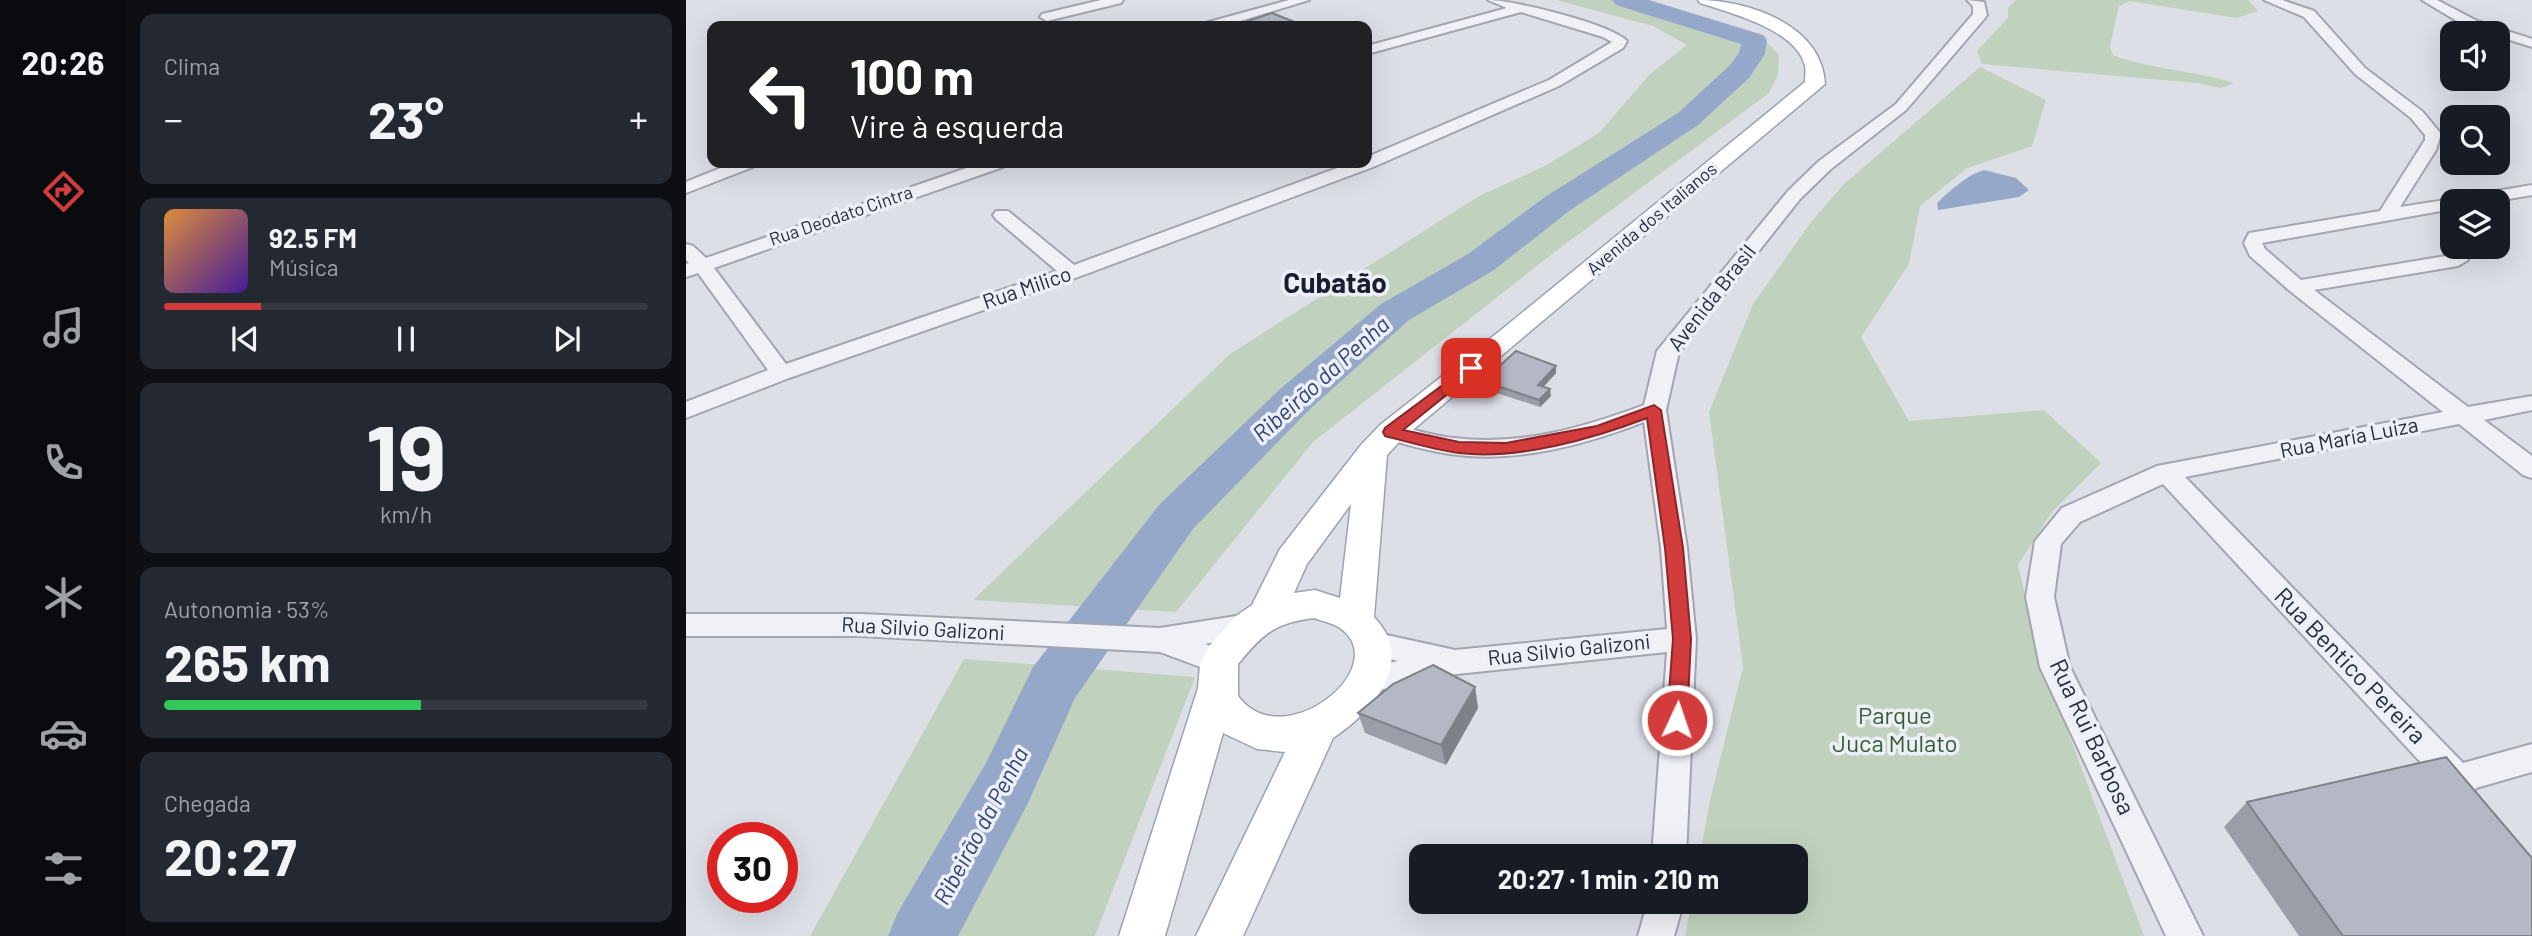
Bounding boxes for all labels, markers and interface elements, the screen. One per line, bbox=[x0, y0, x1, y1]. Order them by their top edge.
map controls bbox=[2440, 21, 2510, 259]
button: sound bbox=[2440, 21, 2510, 91]
text: 20:26 bbox=[22, 43, 104, 81]
text: 100 m bbox=[850, 46, 974, 105]
icon: left bbox=[735, 49, 826, 140]
text: Clima bbox=[164, 52, 220, 80]
text: 23° bbox=[368, 87, 444, 149]
text: − bbox=[164, 95, 183, 141]
text: + bbox=[629, 95, 648, 141]
button: search bbox=[2440, 105, 2510, 175]
text: Vire à esquerda bbox=[850, 106, 1064, 144]
street label: Avenida dos Italianos bbox=[1582, 157, 1721, 279]
icon: directions bbox=[39, 167, 88, 216]
street label: Rua Deodato Cintra bbox=[766, 180, 915, 250]
button: layers bbox=[2440, 189, 2510, 259]
text: 92.5 FM bbox=[269, 222, 357, 253]
street label: Avenida Brasil bbox=[1662, 239, 1760, 355]
text: Música bbox=[269, 253, 338, 281]
street label: Rua Milico bbox=[979, 260, 1074, 313]
district label: Cubatão bbox=[1283, 265, 1387, 299]
icon: music bbox=[39, 303, 88, 352]
water label: Ribeirão da Penha bbox=[1246, 309, 1395, 447]
icon: previous bbox=[226, 320, 264, 358]
icon: pause bbox=[387, 320, 425, 358]
icon: next bbox=[548, 320, 586, 358]
pin bbox=[1441, 338, 1501, 398]
icon: arrive bbox=[1452, 349, 1490, 387]
text: 19 bbox=[366, 400, 446, 509]
street label: Rua María Luiza bbox=[2277, 411, 2420, 462]
icon: phone bbox=[39, 438, 88, 487]
text: km/h bbox=[380, 500, 432, 528]
icon: climate bbox=[39, 573, 88, 622]
street label: Rua Bentico Pereira bbox=[2269, 581, 2433, 749]
text: Autonomia · 53% bbox=[164, 595, 329, 623]
street label: Rua Silvio Galizoni bbox=[841, 611, 1005, 644]
street label: Rua Silvio Galizoni bbox=[1486, 628, 1651, 669]
text: 265 km bbox=[164, 630, 331, 692]
street label: Rua Rui Barbosa bbox=[2045, 654, 2142, 819]
position arrow bbox=[1640, 683, 1714, 757]
park label: Parque Juca Mulato bbox=[1832, 700, 1958, 757]
icon: car bbox=[39, 709, 88, 758]
water label: Ribeirão da Penha bbox=[927, 742, 1033, 909]
text: Chegada bbox=[164, 789, 251, 817]
speed limit sign: 30 bbox=[707, 822, 798, 913]
text: 20:27 bbox=[164, 824, 297, 886]
icon: filters bbox=[39, 844, 88, 893]
text: 20:27 · 1 min · 210 m bbox=[1498, 863, 1719, 894]

